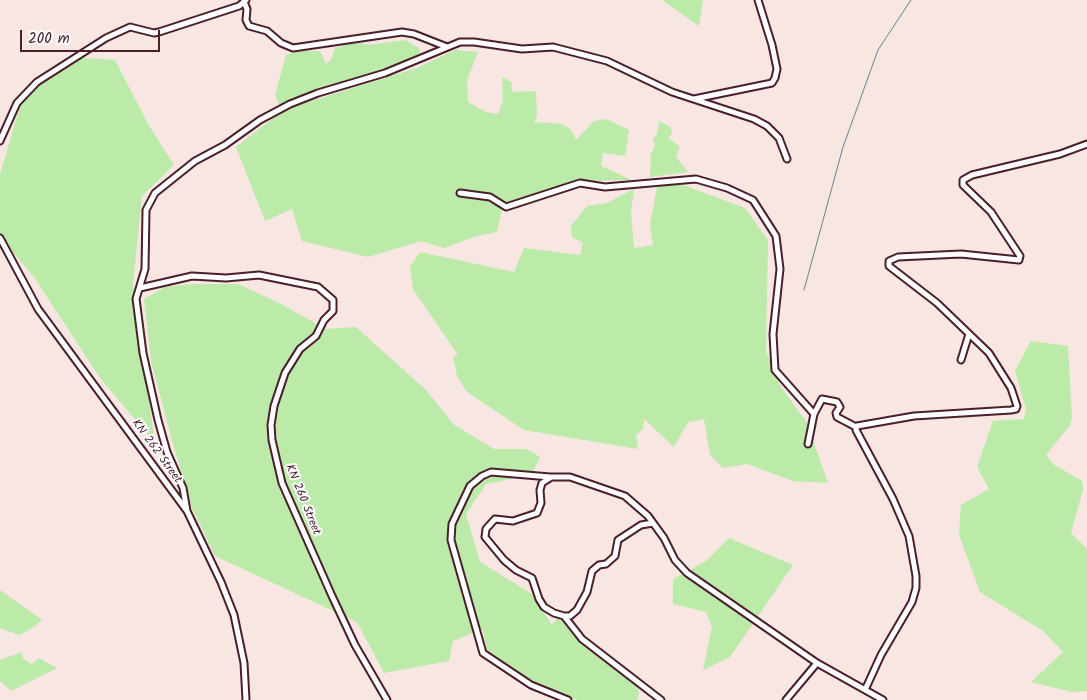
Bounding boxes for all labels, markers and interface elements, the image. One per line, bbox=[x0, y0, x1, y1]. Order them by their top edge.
scale bar bbox=[22, 20, 162, 52]
text: 200 m bbox=[28, 27, 70, 51]
street label: KN 262 Street bbox=[128, 417, 184, 487]
street label: KN 260 Street bbox=[281, 463, 323, 537]

